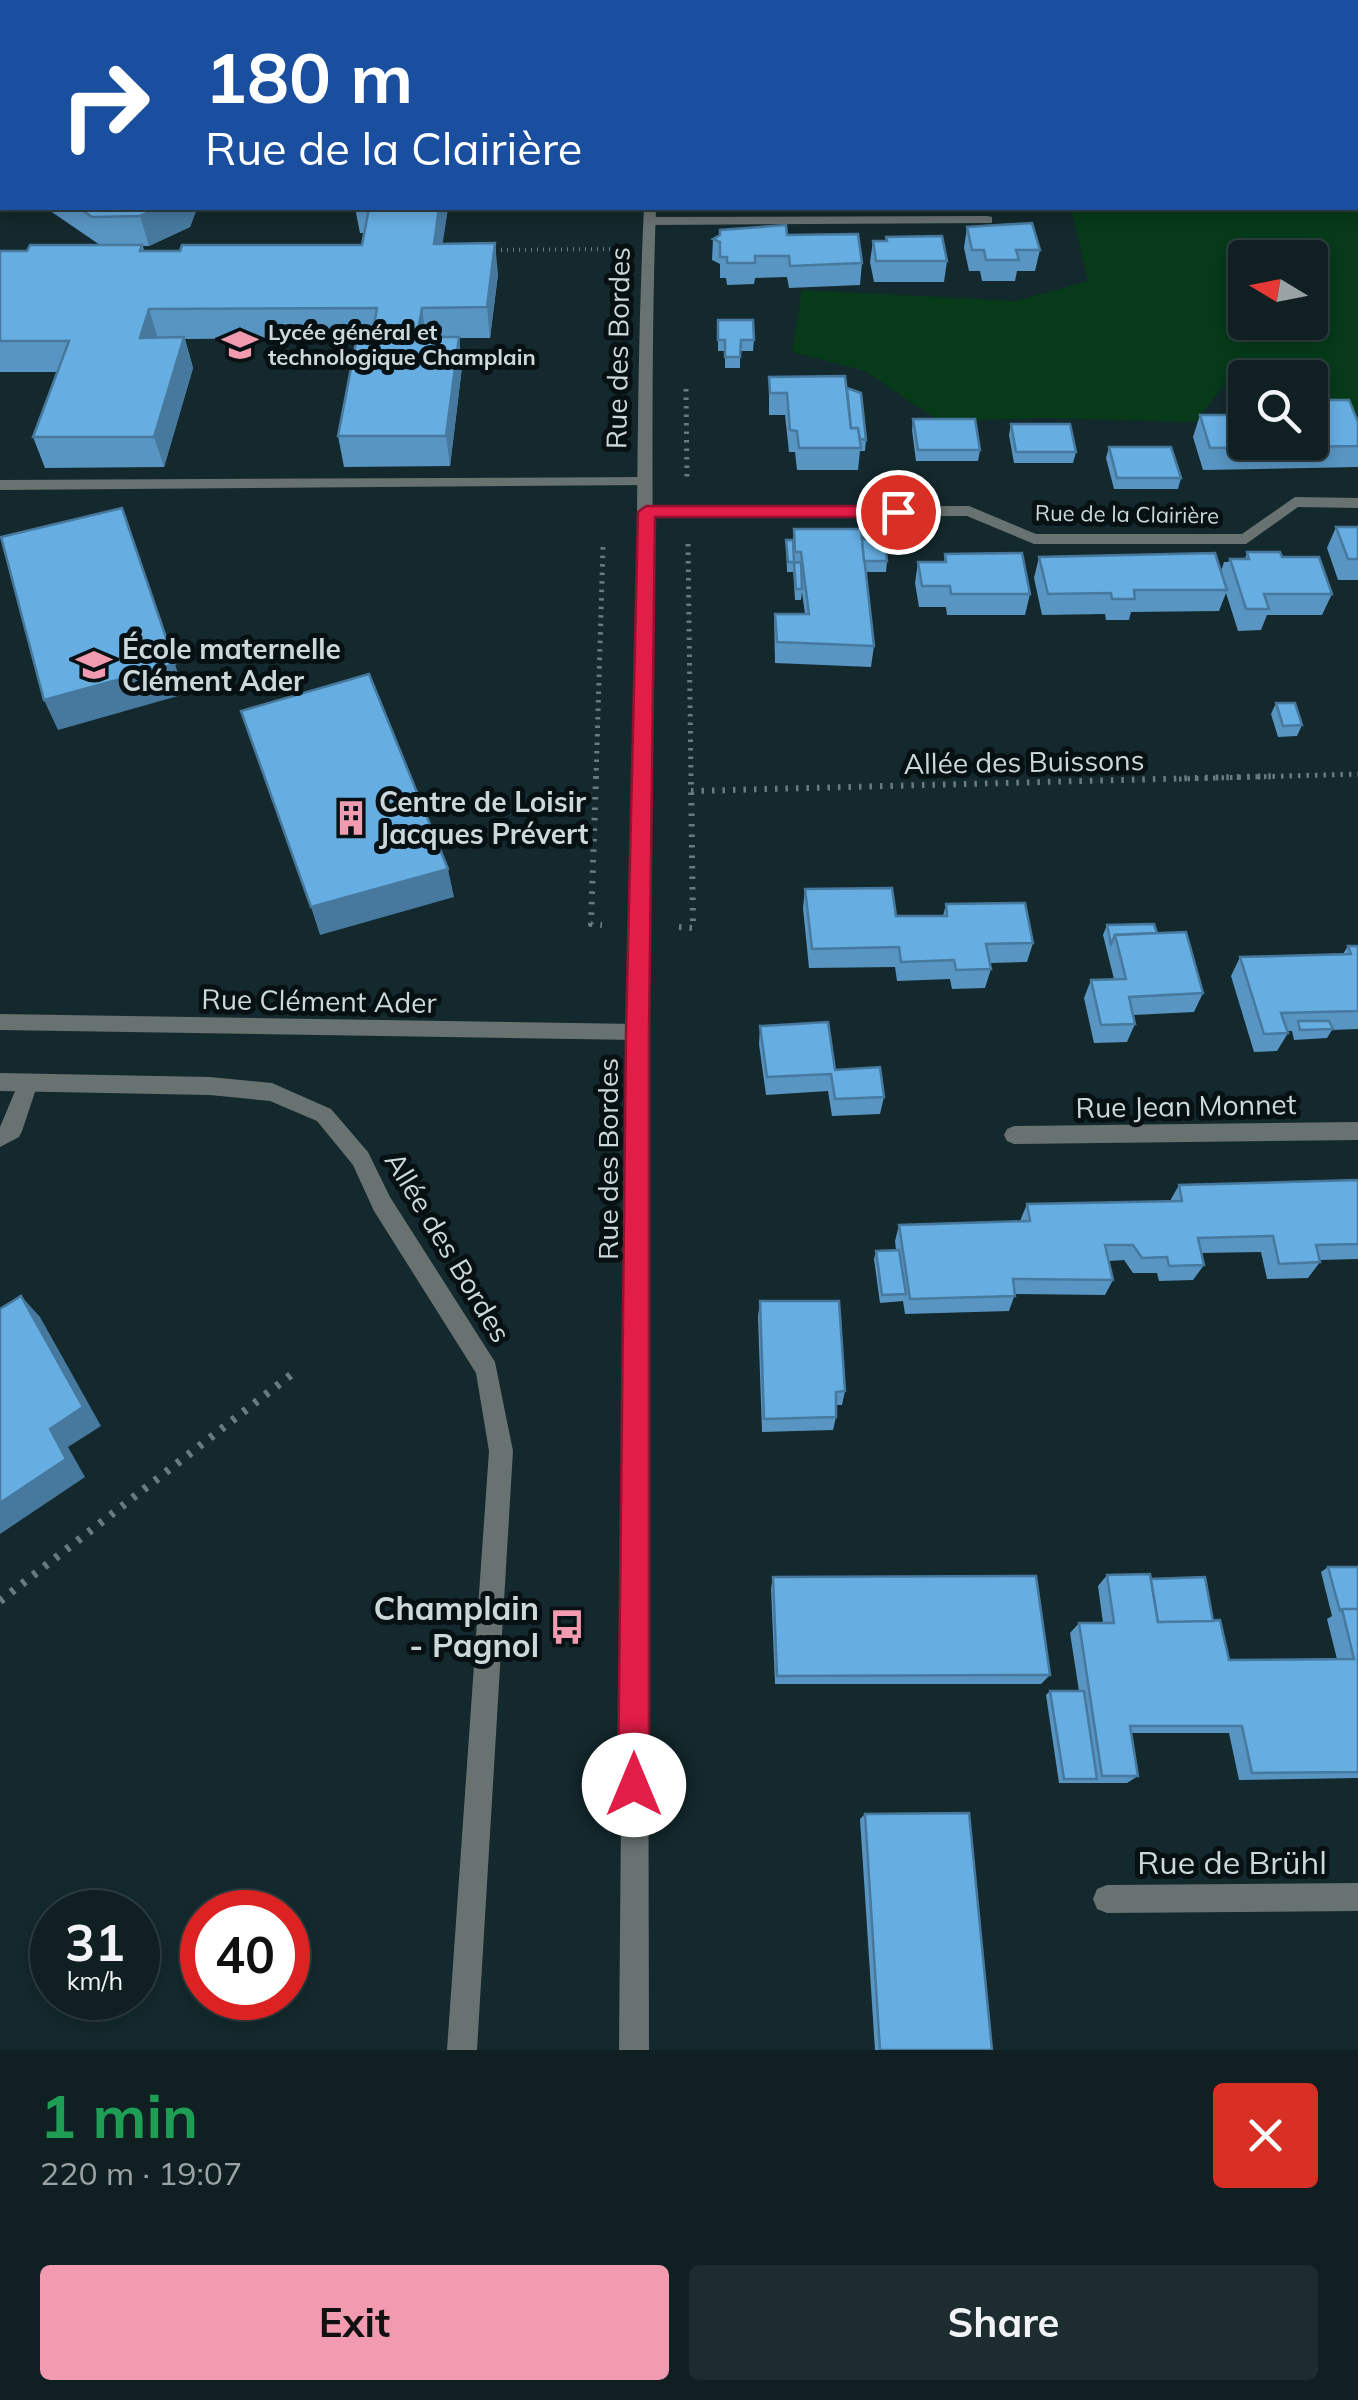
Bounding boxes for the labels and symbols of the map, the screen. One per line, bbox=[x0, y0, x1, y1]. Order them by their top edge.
north arrow bbox=[1228, 240, 1328, 340]
street label: Rue des Bordes bbox=[598, 247, 637, 449]
place label: Lycée général et technologique Champlain bbox=[268, 318, 536, 371]
school or university icon: Lycée général et technologique Champlain bbox=[221, 326, 259, 364]
pin bbox=[856, 470, 941, 555]
street label: Rue de la Clairière bbox=[1035, 498, 1219, 530]
place label: École maternelle Clément Ader bbox=[122, 631, 341, 698]
school or university icon: École maternelle Clément Ader bbox=[75, 646, 113, 684]
street label: Allée des Buissons bbox=[903, 742, 1145, 781]
place label: Centre de Loisir Jacques Prévert bbox=[379, 784, 589, 851]
building icon: Centre de Loisir Jacques Prévert bbox=[332, 799, 370, 837]
street label: Rue Clément Ader bbox=[201, 981, 438, 1020]
street label: Rue des Bordes bbox=[590, 1058, 625, 1260]
street label: Rue Jean Monnet bbox=[1075, 1086, 1297, 1125]
street label: Allée des Bordes bbox=[378, 1145, 519, 1348]
place label: Champlain - Pagnol bbox=[373, 1588, 539, 1665]
bus stop icon: Champlain - Pagnol bbox=[548, 1608, 586, 1646]
position arrow bbox=[582, 1733, 686, 1837]
street label: Rue de Brühl bbox=[1137, 1842, 1327, 1882]
speed limit sign: 40 bbox=[180, 1890, 310, 2020]

